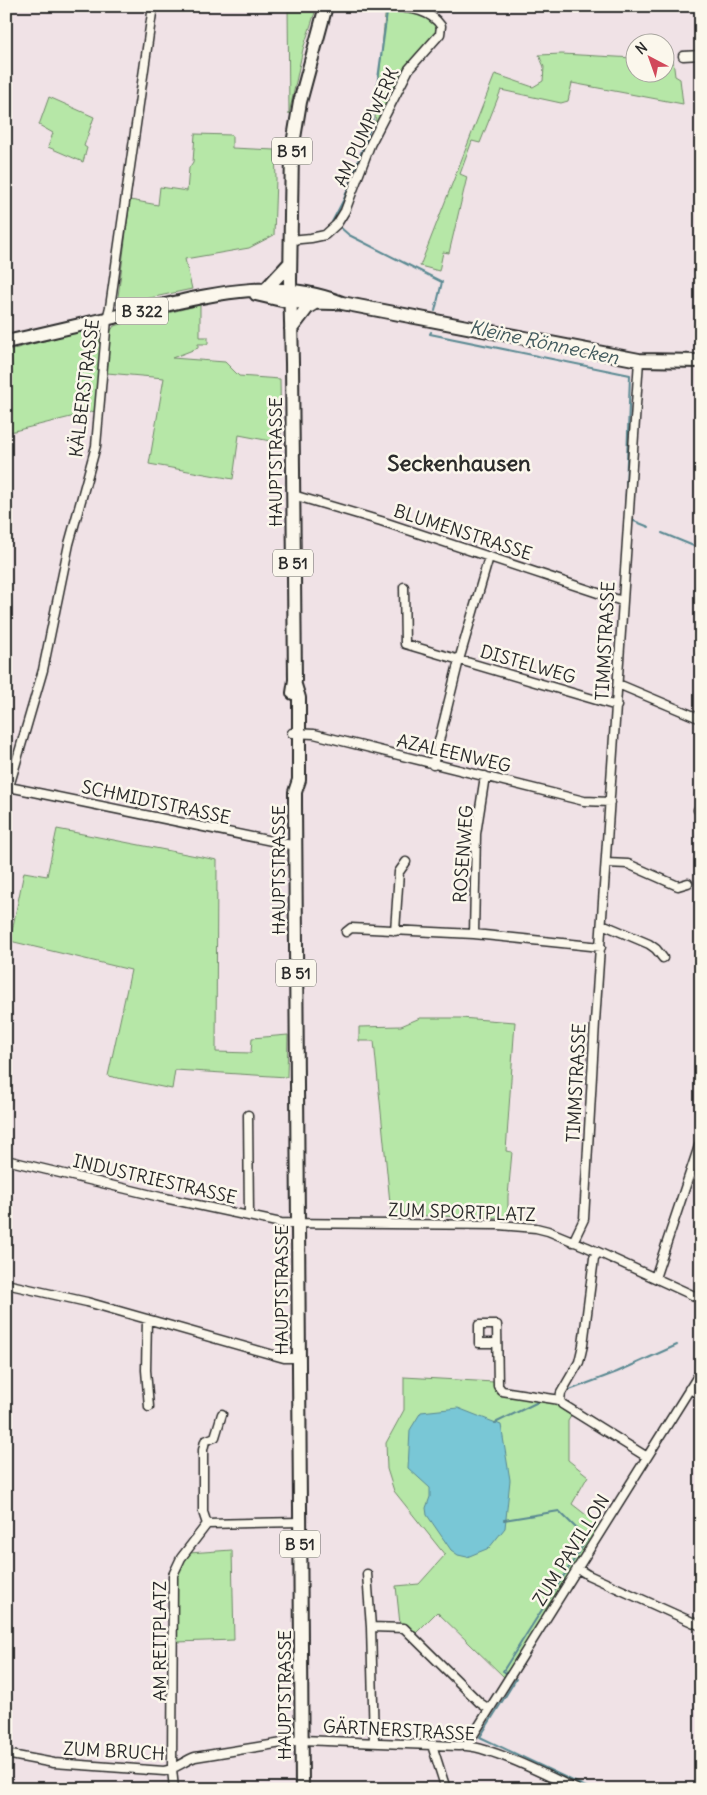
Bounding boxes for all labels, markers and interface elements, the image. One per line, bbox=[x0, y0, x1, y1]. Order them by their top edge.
north arrow bbox=[624, 32, 674, 82]
text: N bbox=[632, 38, 651, 58]
street label: AM PUMPWERK bbox=[328, 64, 404, 190]
road number: B 51 bbox=[272, 138, 312, 164]
road number: B 322 bbox=[116, 298, 168, 324]
water label: Kleine Rönnecken bbox=[467, 315, 622, 370]
street label: KÄLBERSTRASSE bbox=[64, 317, 104, 459]
street label: HAUPTSTRASSE bbox=[264, 397, 287, 527]
district label: Seckenhausen bbox=[387, 449, 531, 477]
street label: BLUMENSTRASSE bbox=[391, 499, 535, 565]
road number: B 51 bbox=[273, 550, 313, 576]
street label: TIMMSTRASSE bbox=[590, 581, 620, 701]
street label: DISTELWEG bbox=[478, 639, 578, 689]
street label: AZALEENWEG bbox=[395, 729, 513, 777]
street label: SCHMIDTSTRASSE bbox=[79, 775, 233, 829]
street label: ROSENWEG bbox=[448, 804, 478, 904]
street label: HAUPTSTRASSE bbox=[267, 805, 290, 935]
road number: B 51 bbox=[276, 960, 316, 986]
street label: TIMMSTRASSE bbox=[561, 1023, 591, 1143]
street label: INDUSTRIESTRASSE bbox=[71, 1149, 239, 1209]
street label: ZUM SPORTPLATZ bbox=[388, 1198, 536, 1226]
street label: HAUPTSTRASSE bbox=[270, 1225, 293, 1355]
street label: ZUM PAVILLON bbox=[528, 1490, 614, 1610]
road number: B 51 bbox=[280, 1530, 320, 1558]
street label: AM REITPLATZ bbox=[148, 1581, 171, 1701]
street label: HAUPTSTRASSE bbox=[273, 1630, 296, 1760]
street label: GÄRTNERSTRASSE bbox=[322, 1715, 476, 1745]
street label: ZUM BRUCH bbox=[63, 1737, 165, 1765]

